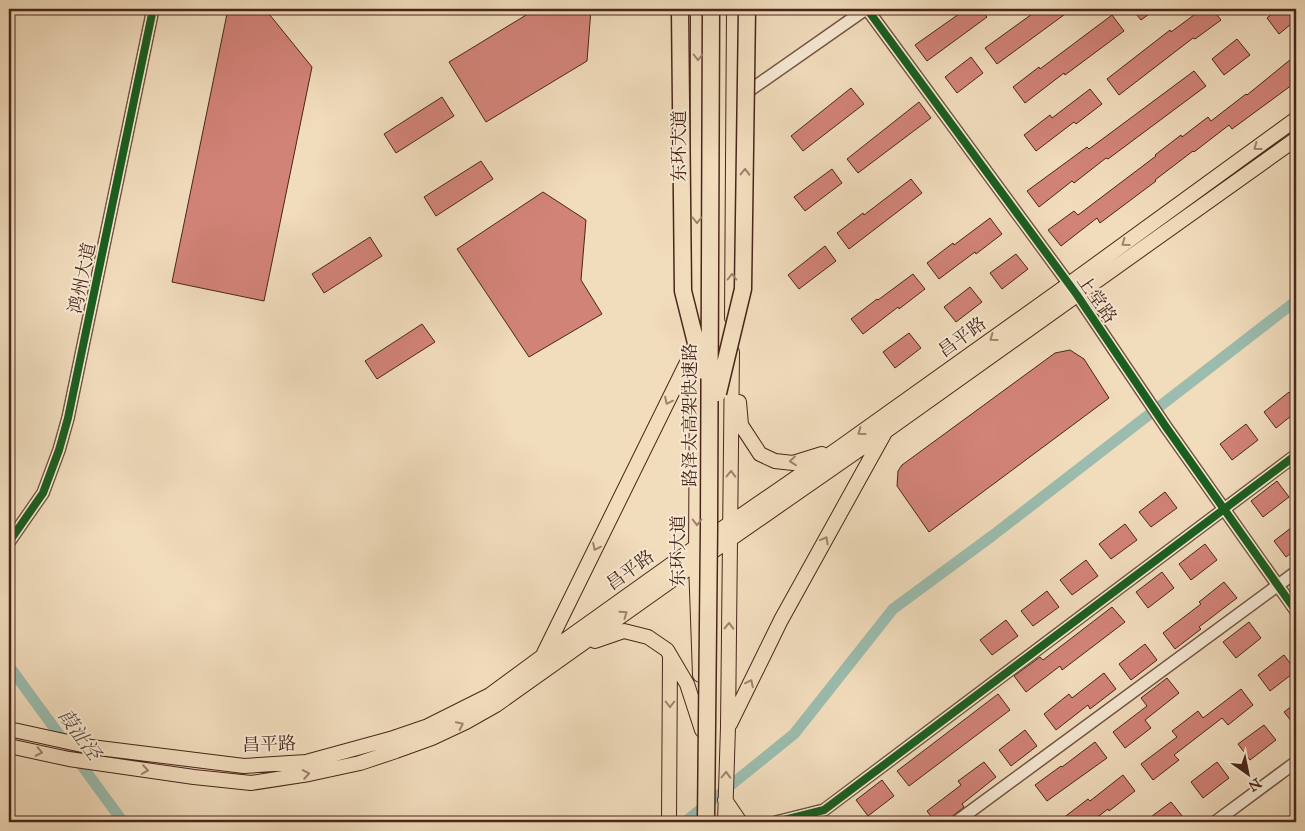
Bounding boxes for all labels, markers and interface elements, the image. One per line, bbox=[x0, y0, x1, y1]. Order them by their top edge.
one-way arrow bbox=[693, 54, 703, 62]
street label: 东环大道 bbox=[668, 110, 690, 182]
one-way arrow bbox=[1254, 142, 1263, 150]
one-way arrow bbox=[740, 168, 750, 176]
one-way arrow bbox=[692, 216, 702, 224]
one-way arrow bbox=[1121, 237, 1131, 246]
street label: 鸿州大道 bbox=[64, 240, 100, 316]
street label: 上堂路 bbox=[1073, 271, 1121, 327]
one-way arrow bbox=[727, 272, 737, 280]
street label: 昌平路 bbox=[934, 312, 990, 362]
one-way arrow bbox=[989, 332, 999, 341]
street label: 路泽太高架快速路 bbox=[679, 343, 701, 487]
one-way arrow bbox=[664, 396, 674, 405]
one-way arrow bbox=[857, 426, 867, 435]
one-way arrow bbox=[789, 456, 797, 467]
one-way arrow bbox=[725, 470, 736, 478]
street label: 东环大道 bbox=[667, 515, 689, 587]
one-way arrow bbox=[692, 519, 702, 527]
one-way arrow bbox=[819, 536, 829, 545]
one-way arrow bbox=[593, 541, 603, 550]
street label: 昌平路 bbox=[602, 545, 658, 595]
one-way arrow bbox=[618, 611, 628, 620]
one-way arrow bbox=[724, 622, 734, 630]
one-way arrow bbox=[743, 679, 754, 688]
one-way arrow bbox=[665, 700, 675, 708]
water label: 葭沚泾 bbox=[54, 704, 107, 766]
one-way arrow bbox=[455, 721, 464, 731]
street label: 昌平路 bbox=[242, 732, 296, 756]
one-way arrow bbox=[35, 747, 44, 757]
north arrow bbox=[1222, 748, 1272, 798]
one-way arrow bbox=[141, 764, 149, 774]
one-way arrow bbox=[302, 770, 311, 780]
one-way arrow bbox=[721, 770, 732, 778]
text: N bbox=[1245, 774, 1264, 795]

